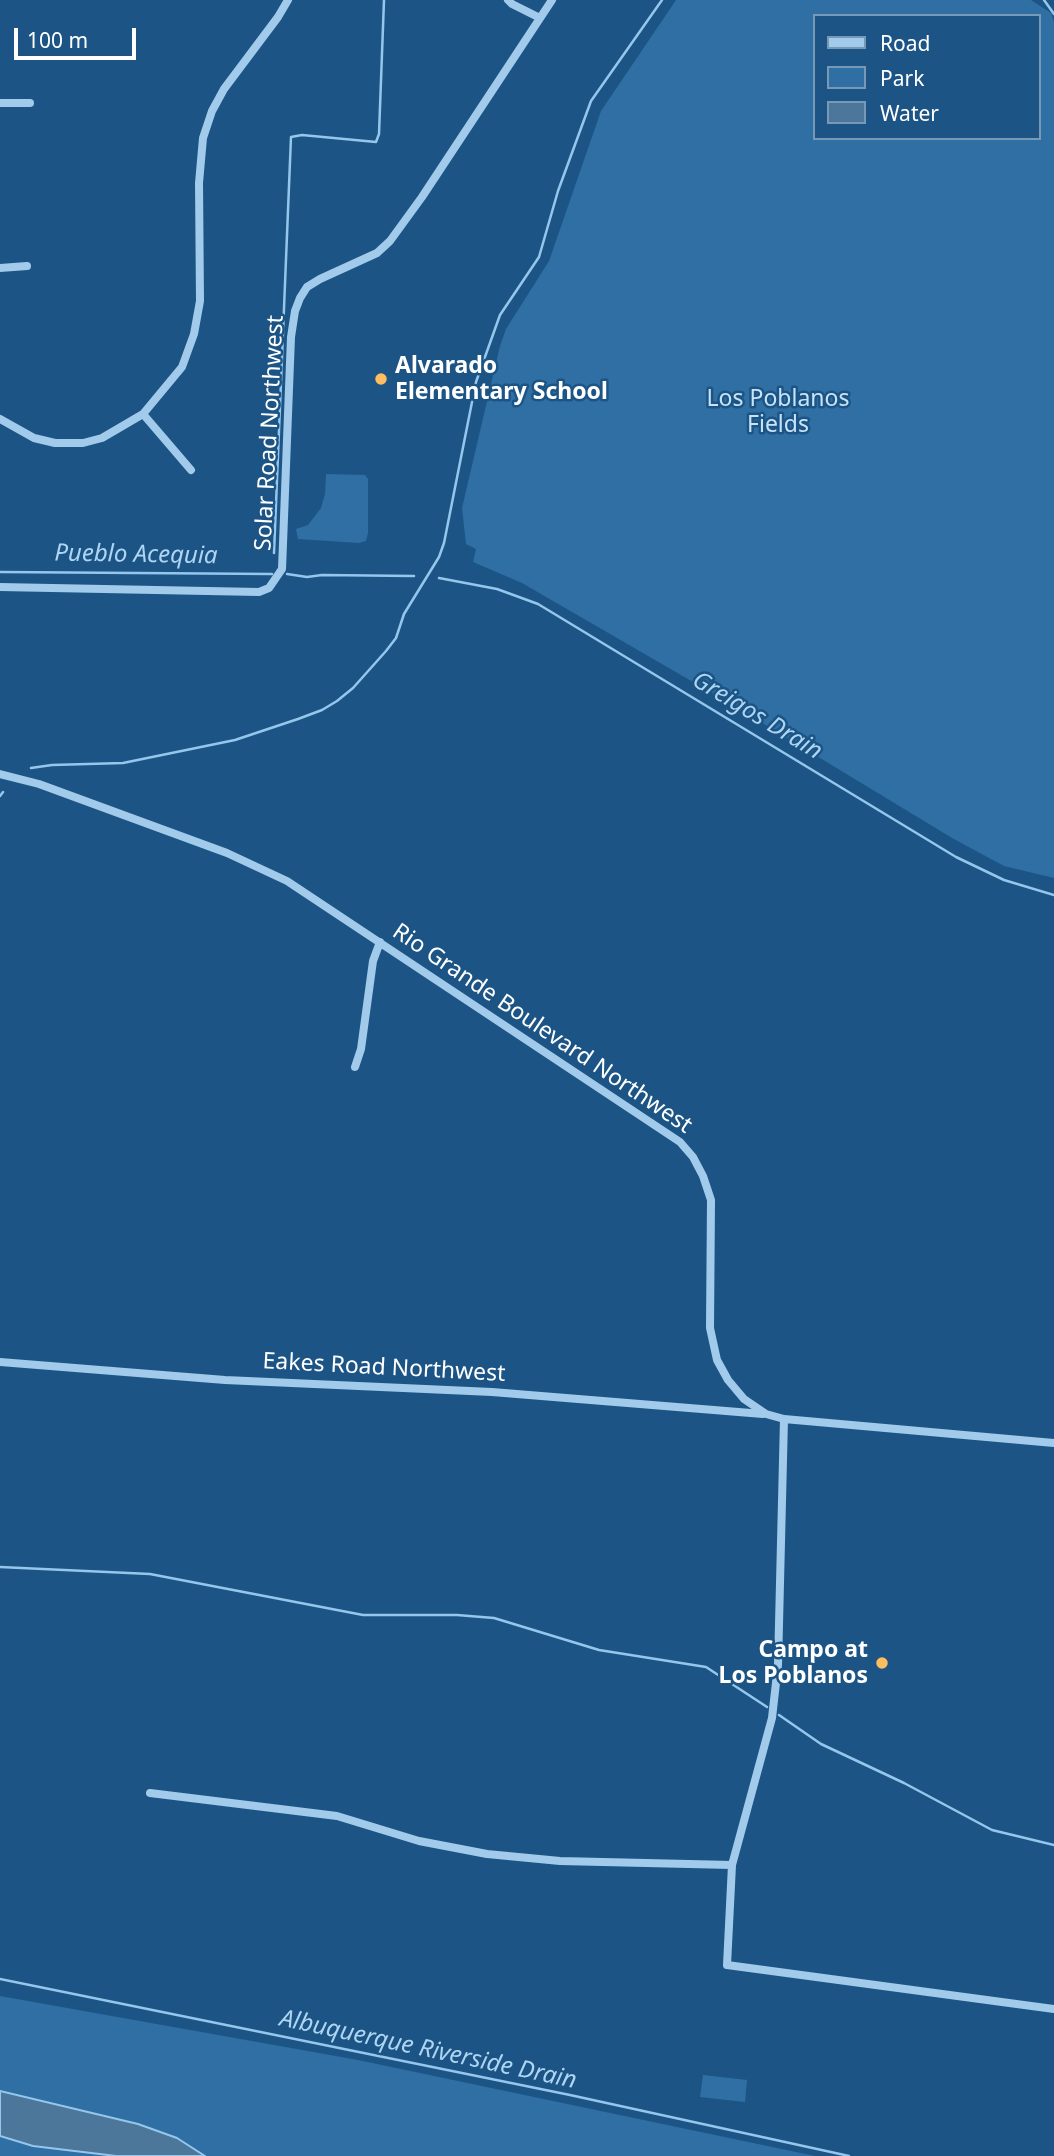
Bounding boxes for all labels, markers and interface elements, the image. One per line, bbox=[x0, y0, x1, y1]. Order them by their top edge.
scale bar bbox=[18, 14, 140, 58]
legend bbox=[813, 14, 1040, 140]
text: 100 m bbox=[27, 26, 88, 54]
text: Road bbox=[880, 29, 930, 57]
text: Park bbox=[880, 64, 924, 92]
text: Water bbox=[880, 99, 939, 127]
street label: Solar Road Northwest bbox=[250, 314, 290, 552]
place label: Alvarado Elementary School bbox=[395, 352, 608, 406]
marker: Alvarado Elementary School bbox=[373, 371, 389, 387]
park label: Los Poblanos Fields bbox=[707, 385, 849, 439]
water label: Pueblo Acequia bbox=[54, 539, 218, 571]
water label: Greigos Drain bbox=[687, 666, 827, 766]
street label: Rio Grande Boulevard Northwest bbox=[387, 918, 697, 1140]
street label: Eakes Road Northwest bbox=[262, 1348, 506, 1388]
place label: Campo at Los Poblanos bbox=[719, 1636, 868, 1690]
marker: Campo at Los Poblanos bbox=[874, 1655, 890, 1671]
water label: Albuquerque Riverside Drain bbox=[277, 2004, 579, 2096]

